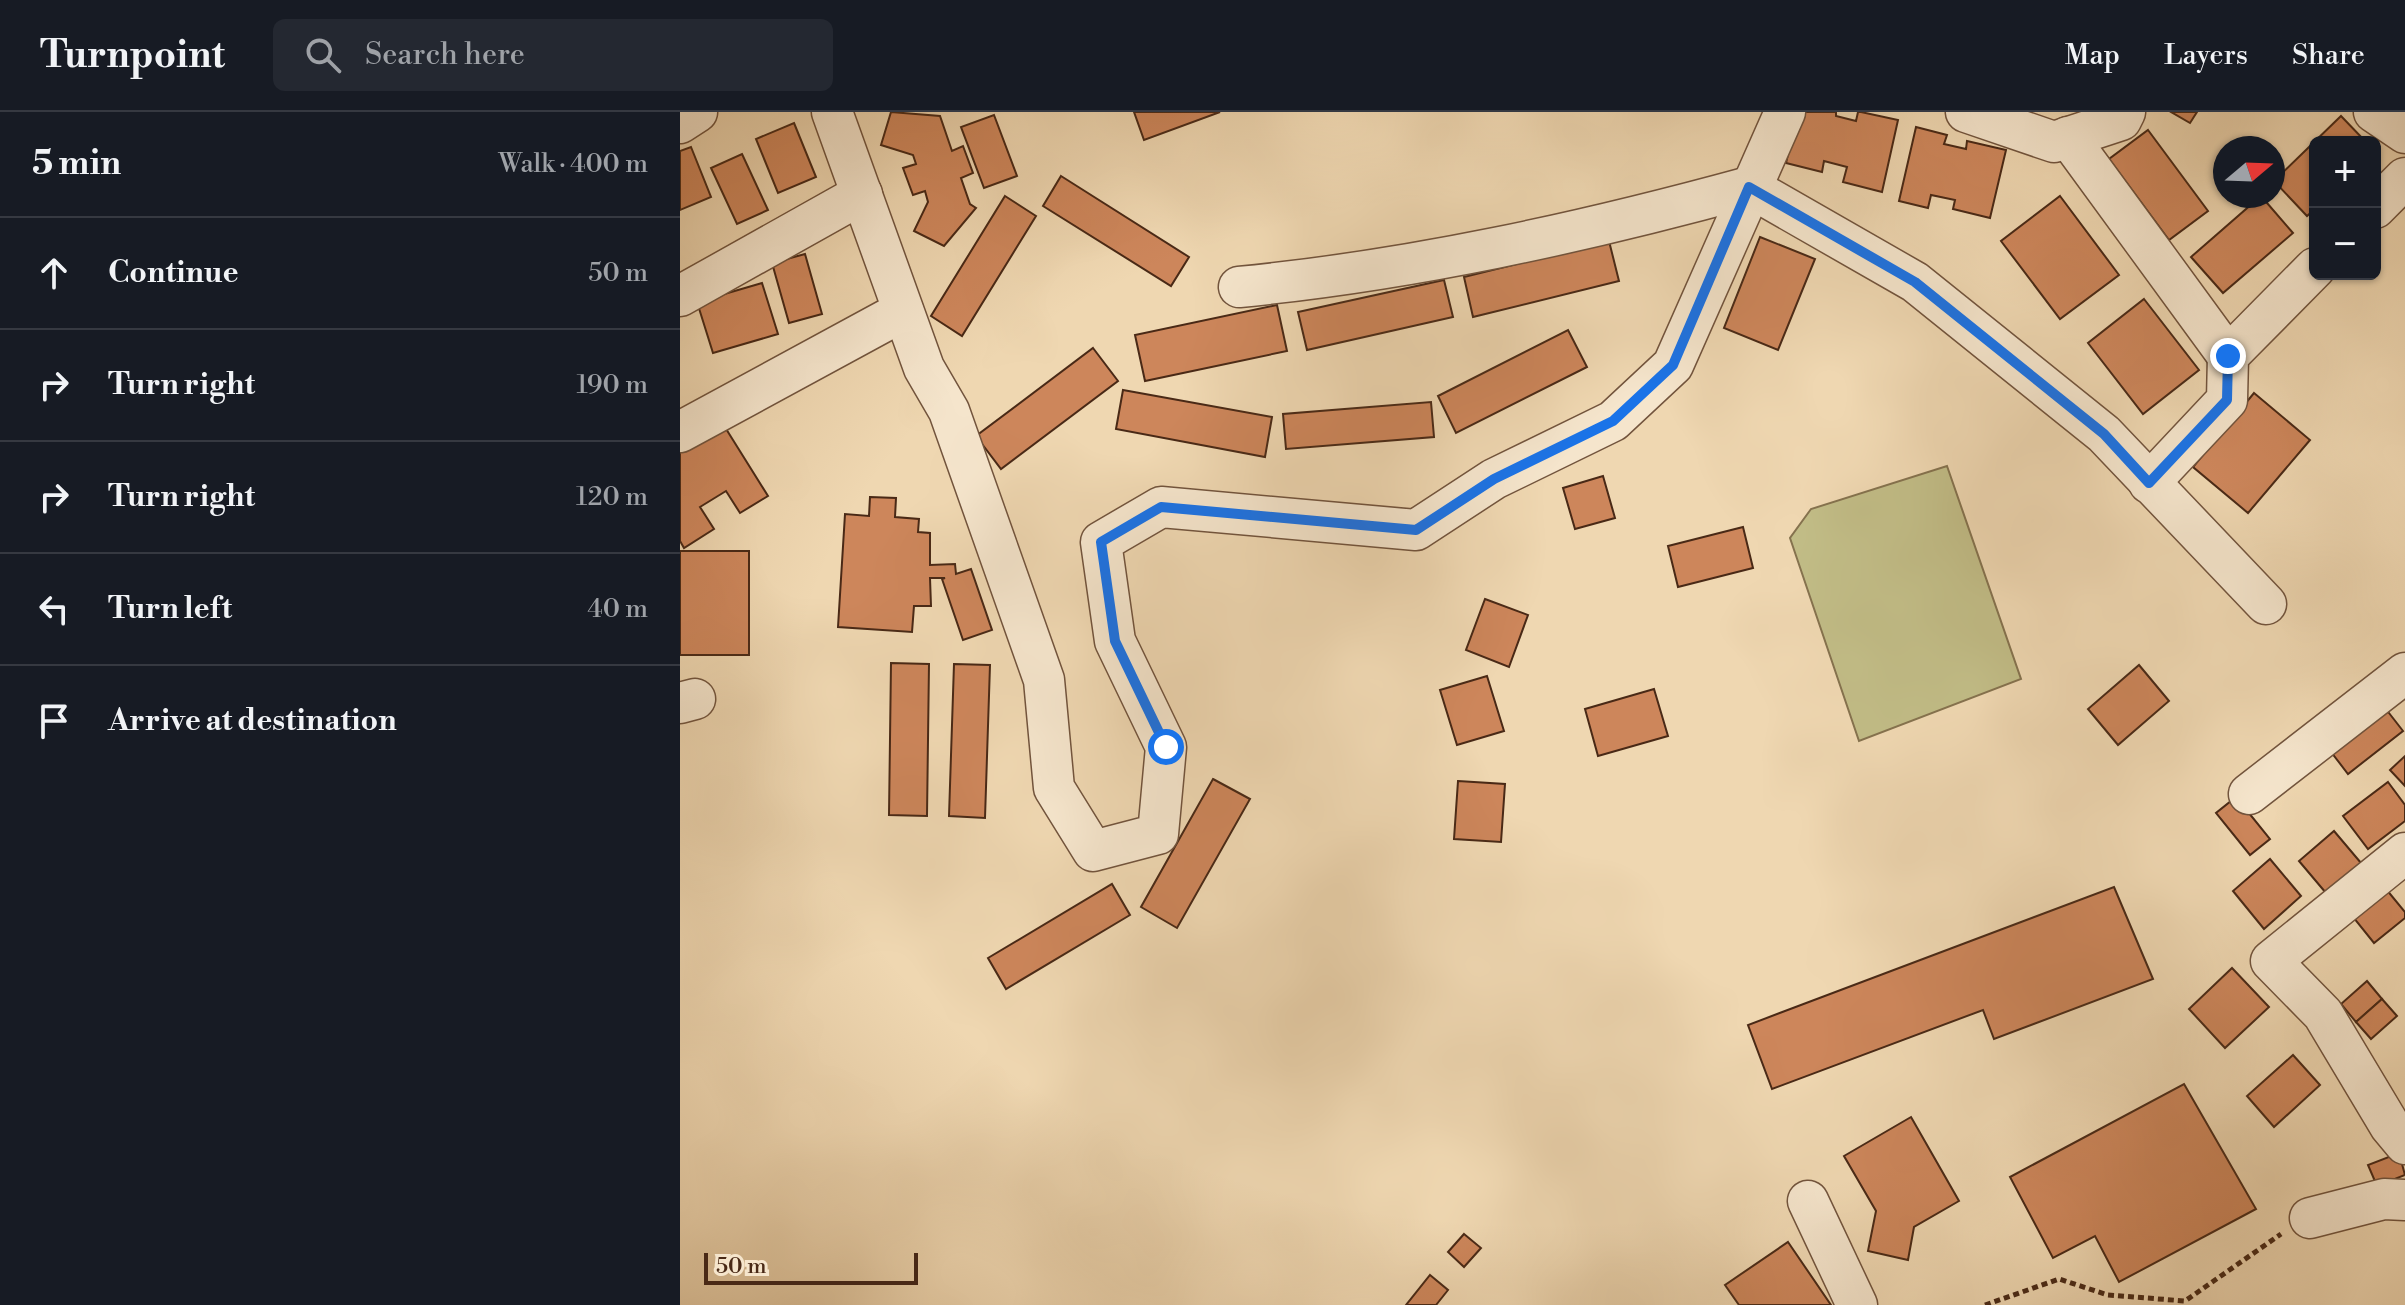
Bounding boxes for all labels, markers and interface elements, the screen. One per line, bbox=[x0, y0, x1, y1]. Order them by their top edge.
search box bbox=[273, 19, 833, 91]
text: Turnpoint bbox=[40, 32, 225, 79]
icon: search bbox=[301, 33, 345, 77]
text: Search here bbox=[365, 36, 525, 74]
text: Map bbox=[2065, 38, 2120, 73]
text: Layers bbox=[2164, 38, 2248, 73]
text: Share bbox=[2292, 38, 2365, 73]
north arrow bbox=[2213, 136, 2285, 208]
map controls bbox=[2309, 136, 2381, 280]
button: + bbox=[2309, 136, 2381, 208]
text: 5 min bbox=[32, 143, 121, 185]
text: Walk · 400 m bbox=[499, 148, 648, 180]
button: − bbox=[2309, 208, 2381, 280]
icon: ahead bbox=[32, 251, 76, 295]
text: Continue bbox=[108, 254, 239, 292]
text: 50 m bbox=[588, 257, 648, 289]
route end bbox=[2210, 338, 2246, 374]
icon: right bbox=[32, 363, 76, 407]
text: Turn right bbox=[108, 366, 255, 404]
text: 190 m bbox=[577, 369, 648, 401]
icon: right bbox=[32, 475, 76, 519]
text: Turn right bbox=[108, 478, 255, 516]
text: 120 m bbox=[576, 481, 648, 513]
icon: left bbox=[32, 587, 76, 631]
text: Turn left bbox=[108, 590, 232, 628]
text: 40 m bbox=[587, 593, 648, 625]
icon: arrive bbox=[32, 699, 76, 743]
text: Arrive at destination bbox=[108, 702, 397, 740]
route start bbox=[1148, 729, 1184, 765]
scale bar bbox=[704, 1249, 918, 1285]
text: 50 m bbox=[716, 1253, 767, 1280]

